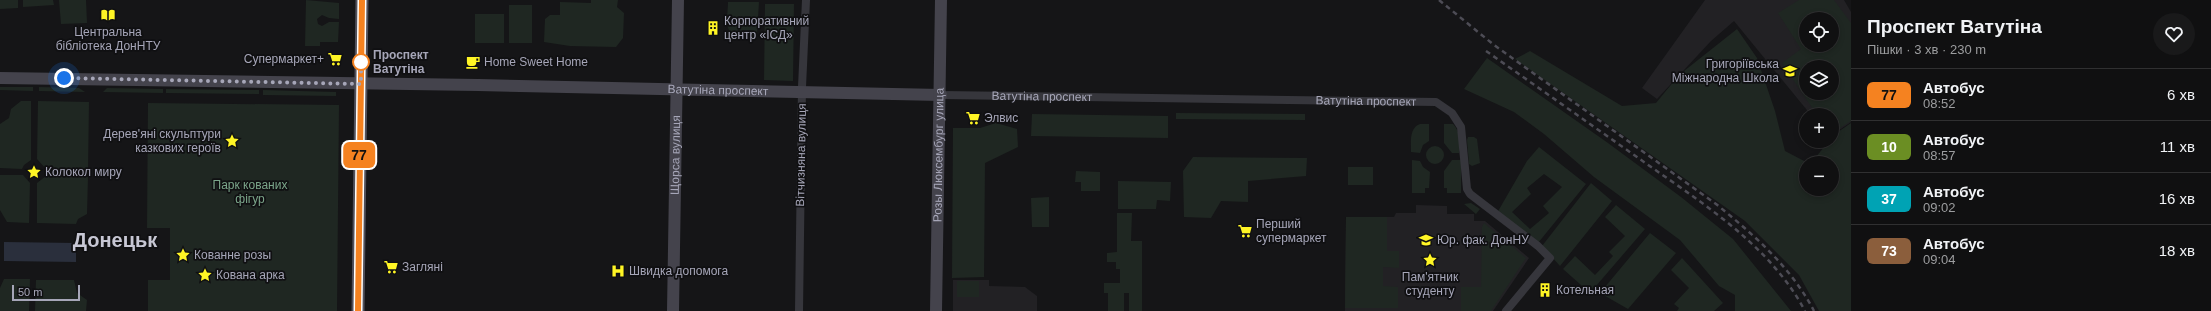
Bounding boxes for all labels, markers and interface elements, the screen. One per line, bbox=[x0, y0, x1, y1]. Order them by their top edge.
library icon: Центральна бібліотека ДонНТУ bbox=[100, 7, 116, 23]
map controls bbox=[1799, 12, 1839, 196]
button: locate bbox=[1799, 12, 1839, 52]
button: heart bbox=[2153, 13, 2195, 55]
place label: Корпоративний центр «ІСД» bbox=[724, 14, 809, 42]
text: Проспект Ватутіна bbox=[1867, 16, 2042, 37]
building icon: Корпоративний центр «ІСД» bbox=[705, 20, 721, 36]
place label: Центральна бібліотека ДонНТУ bbox=[56, 25, 161, 53]
text: Пішки · 3 хв · 230 m bbox=[1867, 42, 1986, 57]
place label: Проспект Ватутіна bbox=[373, 48, 429, 76]
supermarket icon: Супермаркет+ bbox=[327, 51, 343, 67]
place label: Супермаркет+ bbox=[244, 52, 324, 66]
marker: Проспект Ватутіна bbox=[352, 53, 370, 71]
cafe icon: Home Sweet Home bbox=[465, 54, 481, 70]
place label: Home Sweet Home bbox=[484, 55, 588, 69]
place label: Григоріївська Міжнародна Школа bbox=[1672, 57, 1779, 85]
button: layers bbox=[1799, 60, 1839, 100]
school or university icon: Григоріївська Міжнародна Школа bbox=[1782, 63, 1798, 79]
your location bbox=[54, 68, 74, 88]
text: Автобус bbox=[1923, 79, 1985, 96]
street label: Ватутіна проспект bbox=[667, 82, 769, 98]
text: 6 хв bbox=[2167, 86, 2195, 103]
street label: Розы Люксембург улица bbox=[930, 87, 947, 222]
text: 77 bbox=[1881, 87, 1897, 103]
street label: Ватутіна проспект bbox=[991, 89, 1093, 104]
street label: Ватутіна проспект bbox=[1315, 93, 1417, 109]
text: 08:52 bbox=[1923, 96, 1956, 111]
street label: Вітчизняна вулиця bbox=[793, 103, 809, 207]
button: + bbox=[1799, 108, 1839, 148]
supermarket icon: Элвис bbox=[965, 110, 981, 126]
place label: Элвис bbox=[984, 111, 1018, 125]
street label: Щорса вулиця bbox=[668, 115, 683, 195]
place label: Дерев'яні скульптури казкових героїв bbox=[103, 127, 221, 155]
text: Автобус bbox=[1923, 131, 1985, 148]
place icon: Дерев'яні скульптури казкових героїв bbox=[224, 133, 240, 149]
text: 11 хв bbox=[2160, 138, 2195, 155]
text: 10 bbox=[1881, 139, 1897, 155]
line badge: 77 bbox=[341, 142, 377, 168]
text: 77 bbox=[351, 147, 367, 163]
text: 08:57 bbox=[1923, 148, 1956, 163]
button: − bbox=[1799, 156, 1839, 196]
place icon: Колокол миру bbox=[26, 164, 42, 180]
place label: Колокол миру bbox=[45, 165, 122, 179]
park label: Парк кованих фігур bbox=[213, 178, 287, 206]
text: Автобус bbox=[1923, 183, 1985, 200]
text: 16 хв bbox=[2159, 190, 2195, 207]
text: 37 bbox=[1881, 191, 1897, 207]
text: 09:02 bbox=[1923, 200, 1956, 215]
place label: Перший супермаркет bbox=[1256, 217, 1327, 245]
supermarket icon: Перший супермаркет bbox=[1237, 223, 1253, 239]
district label: Донецьк bbox=[73, 229, 158, 251]
school or university icon: Юр. фак. ДонНУ bbox=[1418, 232, 1434, 248]
place label: Юр. фак. ДонНУ bbox=[1437, 233, 1529, 247]
text: Автобус bbox=[1923, 235, 1985, 252]
text: 18 хв bbox=[2159, 242, 2195, 259]
text: 73 bbox=[1881, 243, 1897, 259]
place icon: Кованне розы bbox=[175, 247, 191, 263]
place label: Кованне розы bbox=[194, 248, 271, 262]
place icon: Пам'ятник студенту bbox=[1422, 252, 1438, 268]
text: 09:04 bbox=[1923, 252, 1956, 267]
supermarket icon: Загляні bbox=[383, 259, 399, 275]
place label: Загляні bbox=[402, 260, 443, 274]
hospital icon: Швидка допомога bbox=[610, 263, 626, 279]
place label: Швидка допомога bbox=[629, 264, 728, 278]
place icon: Кована арка bbox=[197, 267, 213, 283]
place label: Кована арка bbox=[216, 268, 285, 282]
place label: Пам'ятник студенту bbox=[1402, 270, 1459, 298]
building icon: Котельная bbox=[1537, 282, 1553, 298]
scale bar bbox=[12, 283, 80, 302]
place label: Котельная bbox=[1556, 283, 1614, 297]
text: 50 m bbox=[18, 286, 42, 298]

